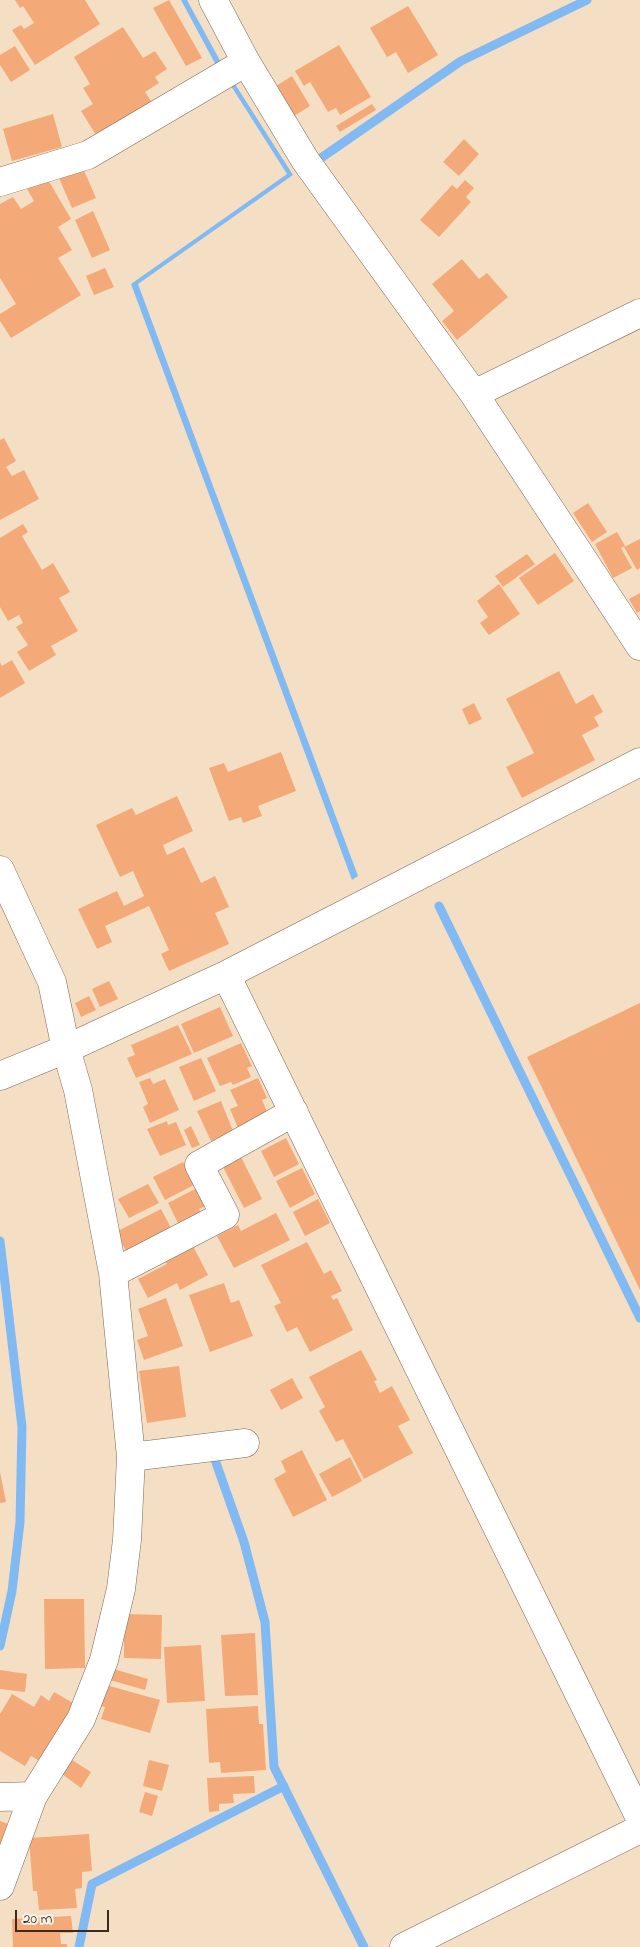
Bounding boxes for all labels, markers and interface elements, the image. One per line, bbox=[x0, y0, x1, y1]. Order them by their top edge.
scale bar bbox=[18, 1900, 111, 1932]
text: 20 m bbox=[23, 1908, 52, 1930]

